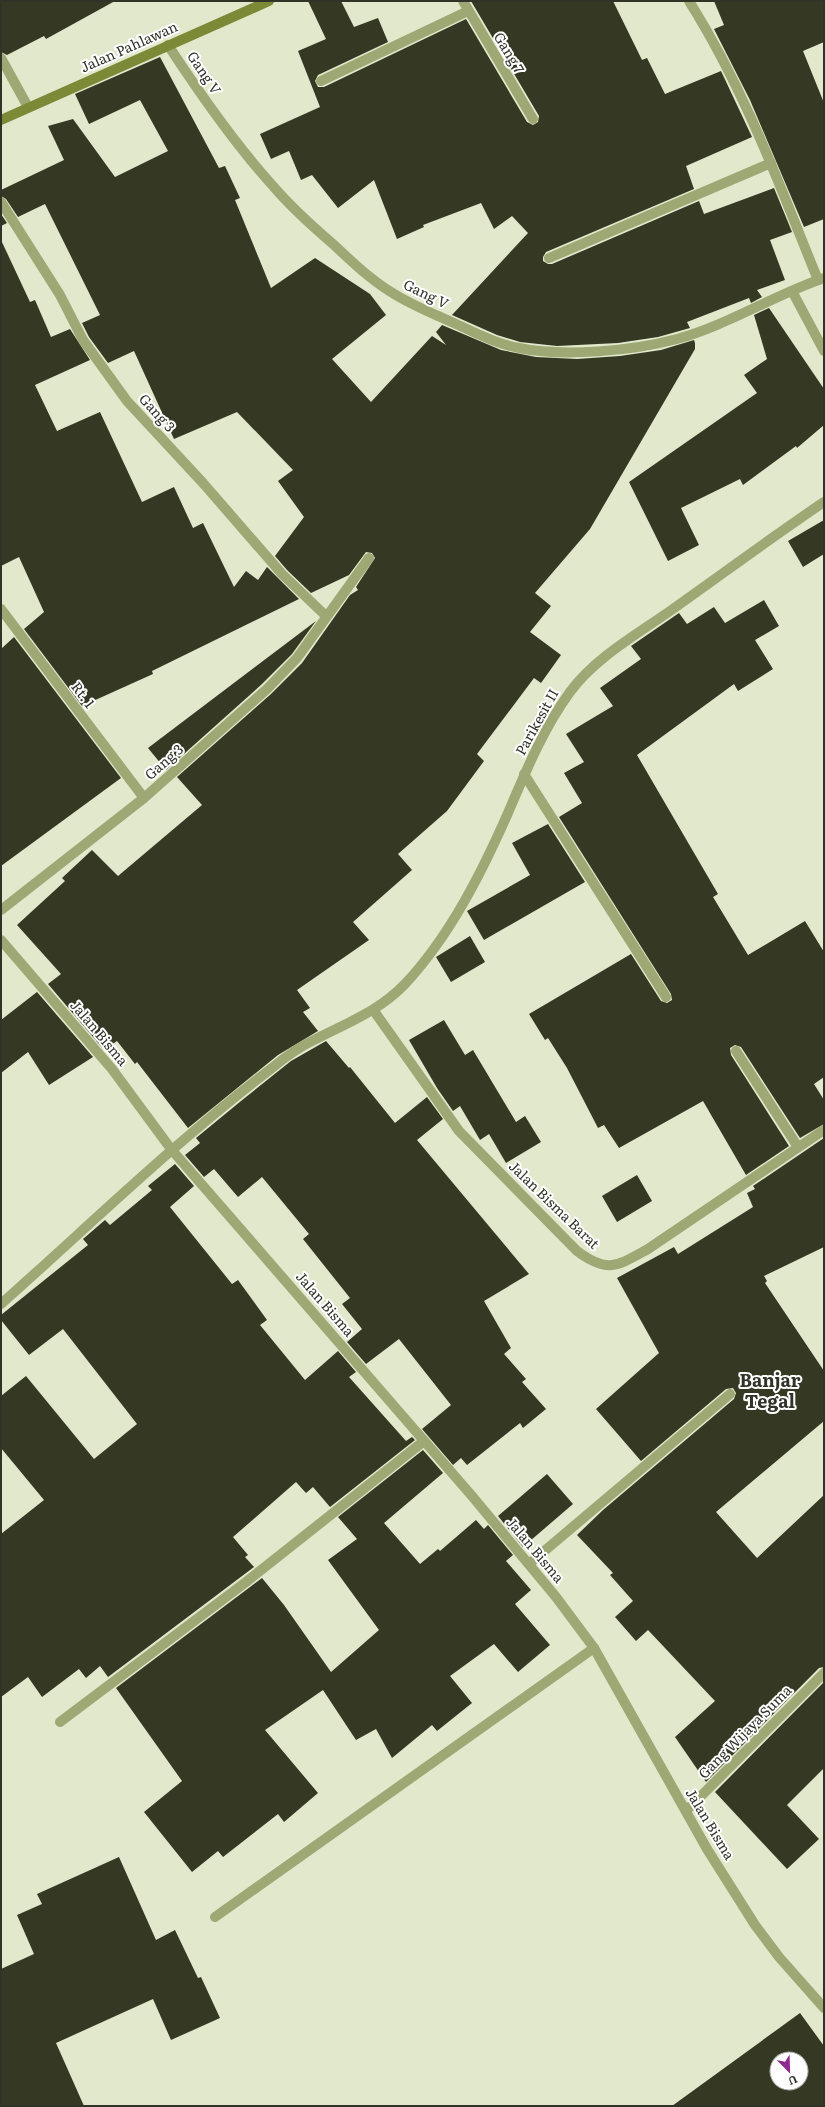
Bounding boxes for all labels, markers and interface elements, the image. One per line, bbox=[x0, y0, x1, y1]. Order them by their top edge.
street label: Jalan Pahlawan bbox=[77, 16, 180, 76]
street label: Gang 7 bbox=[490, 28, 530, 77]
street label: Gang V bbox=[183, 47, 227, 99]
street label: Gang V bbox=[400, 274, 453, 313]
street label: Gang 3 bbox=[135, 389, 180, 436]
street label: Rt. 1 bbox=[67, 677, 100, 712]
street label: Parikesit II bbox=[510, 685, 563, 758]
street label: Gang 3 bbox=[140, 739, 187, 784]
street label: Jalan Bisma bbox=[66, 995, 134, 1070]
street label: Jalan Bisma Barat bbox=[505, 1156, 605, 1253]
street label: Jalan Bisma bbox=[292, 1266, 360, 1341]
district label: Banjar Tegal bbox=[740, 1366, 801, 1414]
street label: Jalan Bisma bbox=[502, 1512, 570, 1587]
street label: Gang Wijaya Suma bbox=[693, 1680, 796, 1782]
street label: Jalan Bisma bbox=[682, 1784, 740, 1863]
north arrow bbox=[769, 2051, 809, 2091]
text: U bbox=[786, 2072, 800, 2090]

